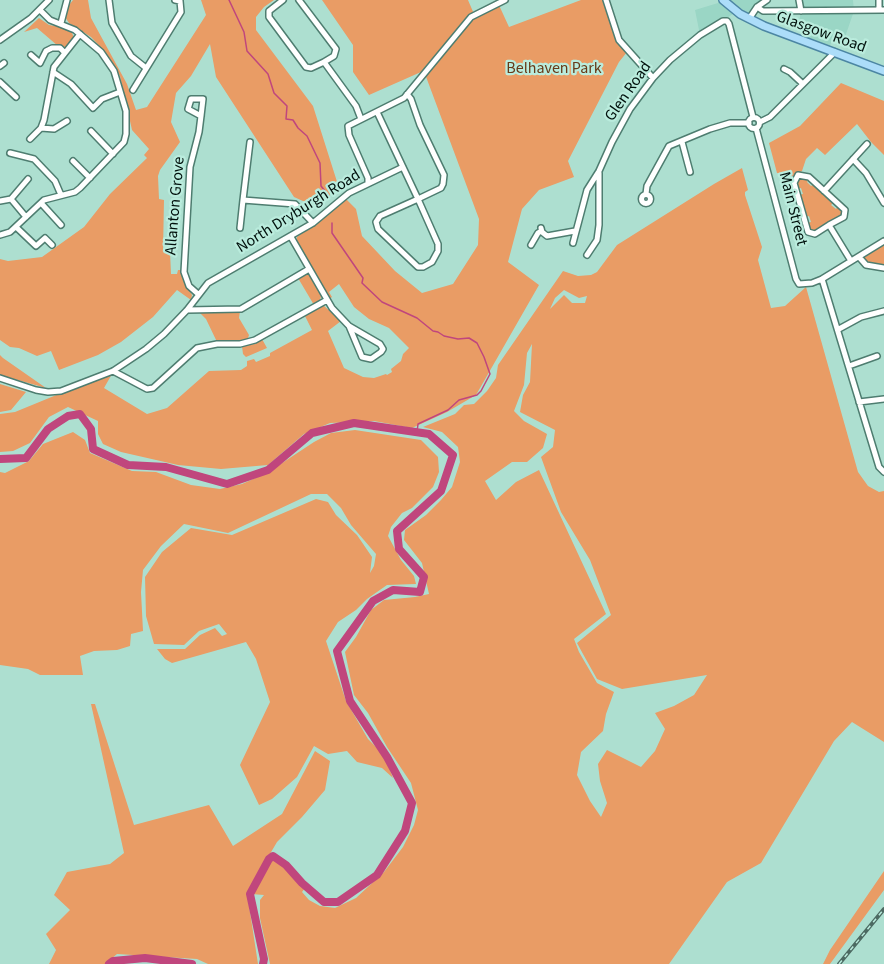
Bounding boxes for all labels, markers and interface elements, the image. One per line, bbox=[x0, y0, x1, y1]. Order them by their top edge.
street label: Glasgow Road bbox=[773, 8, 869, 58]
park label: Belhaven Park bbox=[506, 59, 602, 79]
street label: Glen Road bbox=[602, 59, 656, 125]
street label: Allanton Grove bbox=[162, 156, 190, 256]
street label: North Dryburgh Road bbox=[234, 166, 364, 258]
street label: Main Street bbox=[774, 170, 810, 248]

